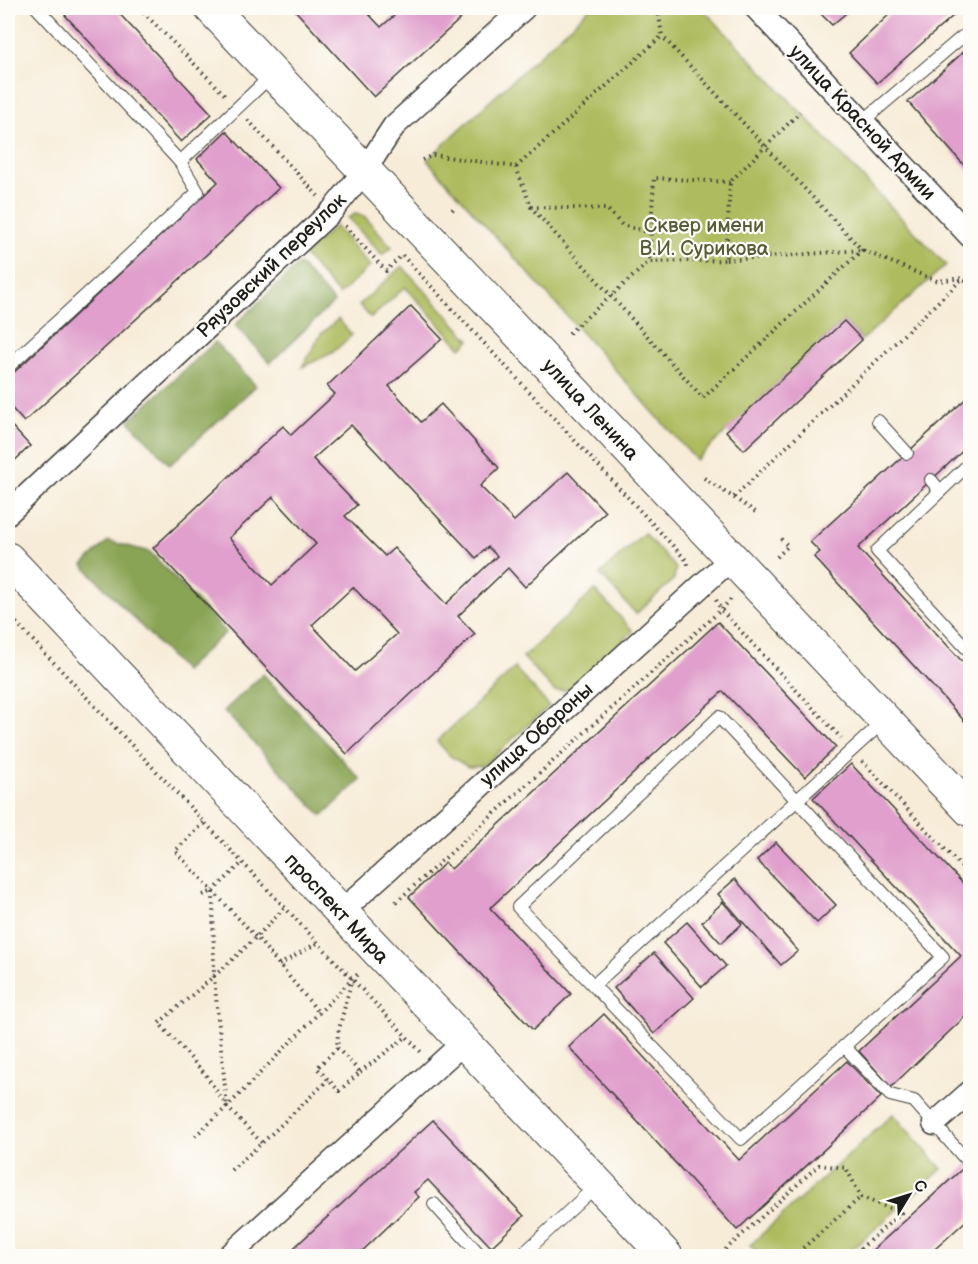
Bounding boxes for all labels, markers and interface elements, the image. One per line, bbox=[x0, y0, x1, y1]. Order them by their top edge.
street label: улица Красной Армии bbox=[784, 40, 941, 205]
street label: Ряузовский переулок bbox=[192, 188, 352, 343]
park label: Сквер имени В.И. Сурикова bbox=[640, 214, 769, 261]
street label: улица Ленина bbox=[537, 354, 644, 466]
street label: улица Обороны bbox=[475, 678, 598, 792]
street label: проспект Мира bbox=[279, 849, 394, 969]
north arrow bbox=[879, 1165, 939, 1225]
text: С bbox=[909, 1176, 931, 1197]

